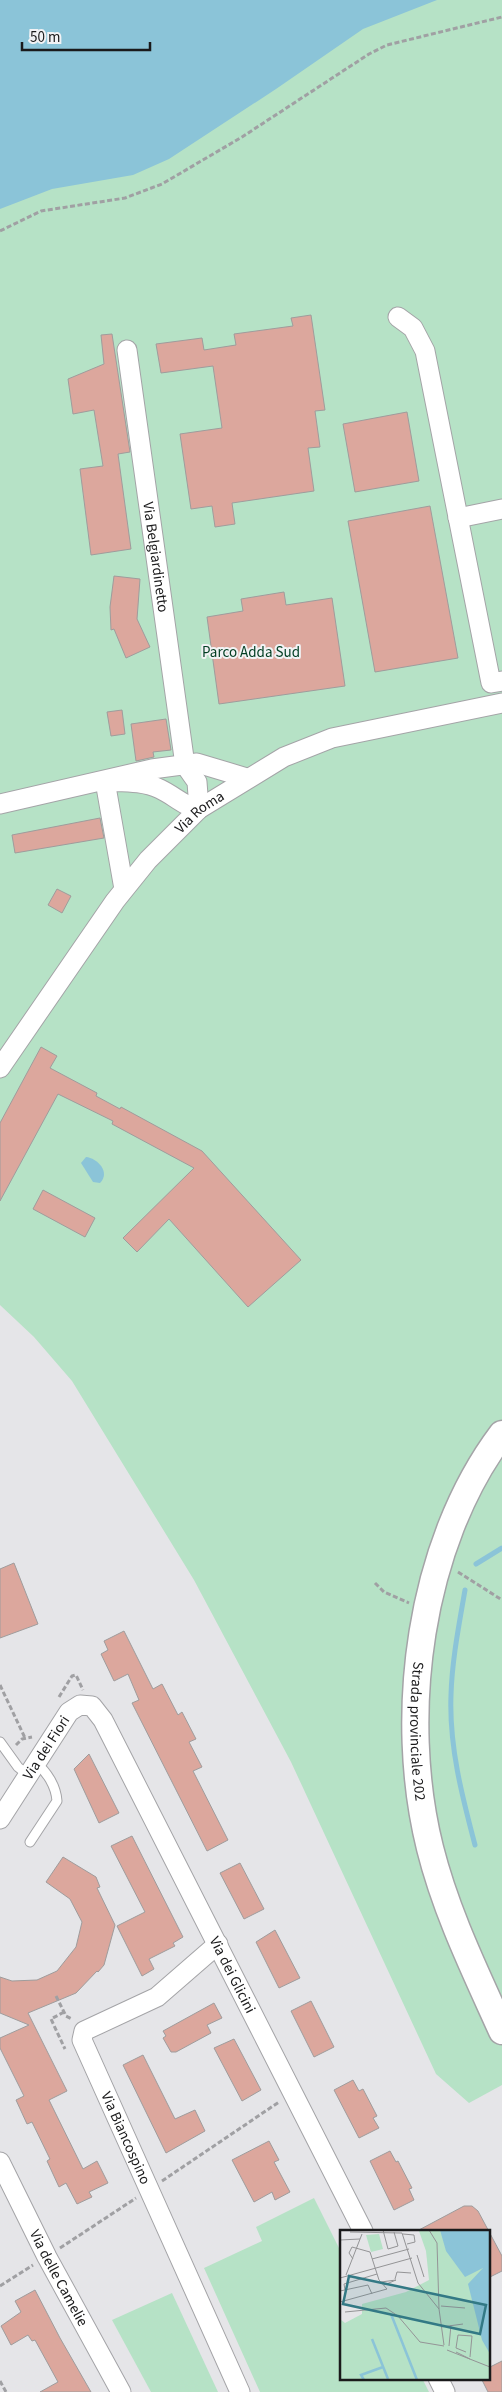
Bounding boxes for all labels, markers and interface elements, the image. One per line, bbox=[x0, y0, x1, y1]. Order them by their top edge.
scale bar bbox=[22, 20, 150, 52]
text: 50 m bbox=[30, 27, 60, 48]
street label: Via Belgiardinetto bbox=[138, 500, 174, 614]
park label: Parco Adda Sud bbox=[202, 642, 300, 663]
street label: Via Roma bbox=[170, 786, 228, 838]
street label: Strada provinciale 202 bbox=[405, 1661, 431, 1802]
street label: Via dei Fiori bbox=[18, 1711, 75, 1784]
street label: Via dei Glicini bbox=[204, 1933, 261, 2017]
street label: Via Biancospino bbox=[96, 2088, 156, 2188]
street label: Via delle Camelie bbox=[25, 2226, 93, 2330]
inset map bbox=[340, 2230, 490, 2380]

